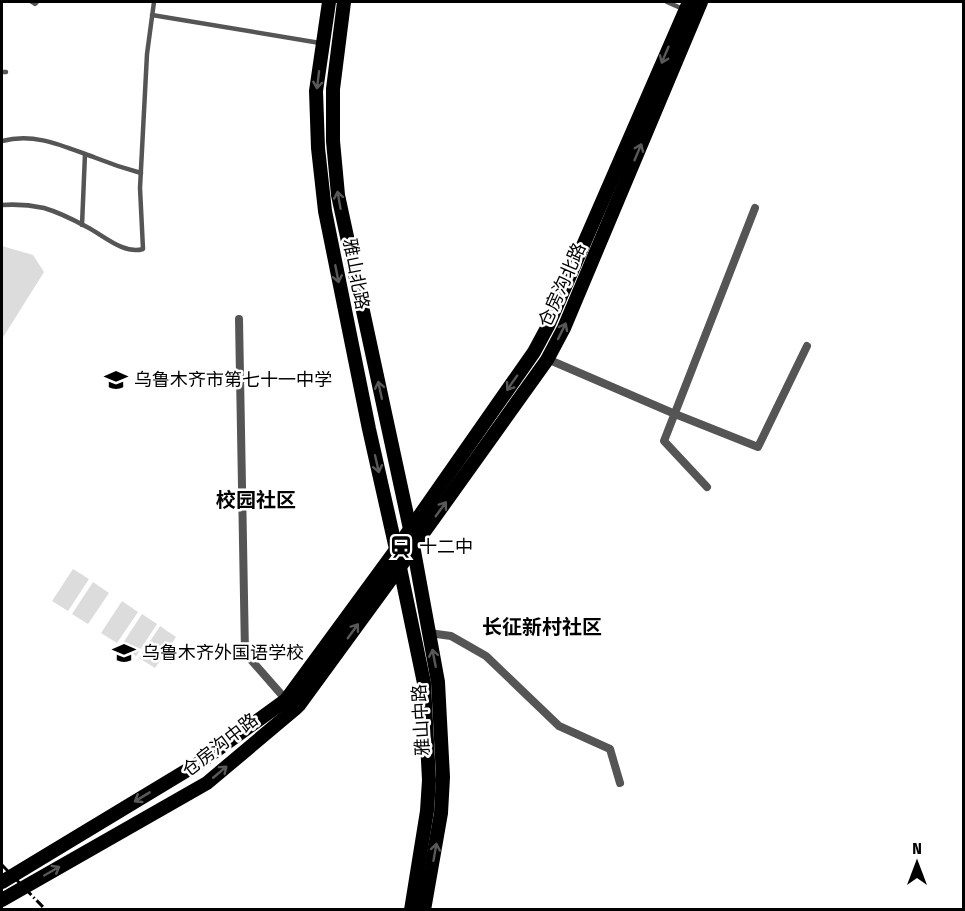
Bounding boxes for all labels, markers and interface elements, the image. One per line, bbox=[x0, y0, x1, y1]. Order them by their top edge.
one-way arrow bbox=[659, 46, 671, 64]
one-way arrow bbox=[312, 70, 323, 90]
one-way arrow bbox=[633, 143, 644, 161]
one-way arrow bbox=[333, 190, 344, 210]
street label: 雅山北路 bbox=[338, 237, 374, 311]
street label: 仓房沟北路 bbox=[534, 239, 590, 331]
one-way arrow bbox=[332, 263, 343, 283]
one-way arrow bbox=[557, 323, 568, 341]
school or university icon: 乌鲁木齐市第七十一中学 bbox=[103, 367, 129, 393]
place label: 乌鲁木齐市第七十一中学 bbox=[134, 369, 332, 391]
one-way arrow bbox=[506, 375, 518, 391]
one-way arrow bbox=[374, 381, 385, 400]
one-way arrow bbox=[371, 455, 383, 474]
district label: 校园社区 bbox=[216, 488, 296, 512]
one-way arrow bbox=[434, 502, 447, 518]
station icon: 十二中 bbox=[388, 534, 414, 560]
place label: 十二中 bbox=[419, 536, 473, 558]
district label: 长征新村社区 bbox=[482, 615, 602, 639]
one-way arrow bbox=[347, 624, 359, 640]
school or university icon: 乌鲁木齐外国语学校 bbox=[111, 640, 137, 666]
place label: 乌鲁木齐外国语学校 bbox=[142, 642, 304, 664]
one-way arrow bbox=[428, 649, 439, 668]
street label: 雅山中路 bbox=[408, 683, 434, 757]
street label: 仓房沟中路 bbox=[178, 709, 262, 781]
one-way arrow bbox=[212, 765, 228, 778]
one-way arrow bbox=[134, 791, 151, 803]
north arrow bbox=[887, 833, 947, 893]
text: N bbox=[912, 839, 922, 858]
one-way arrow bbox=[429, 843, 440, 862]
one-way arrow bbox=[43, 865, 60, 877]

